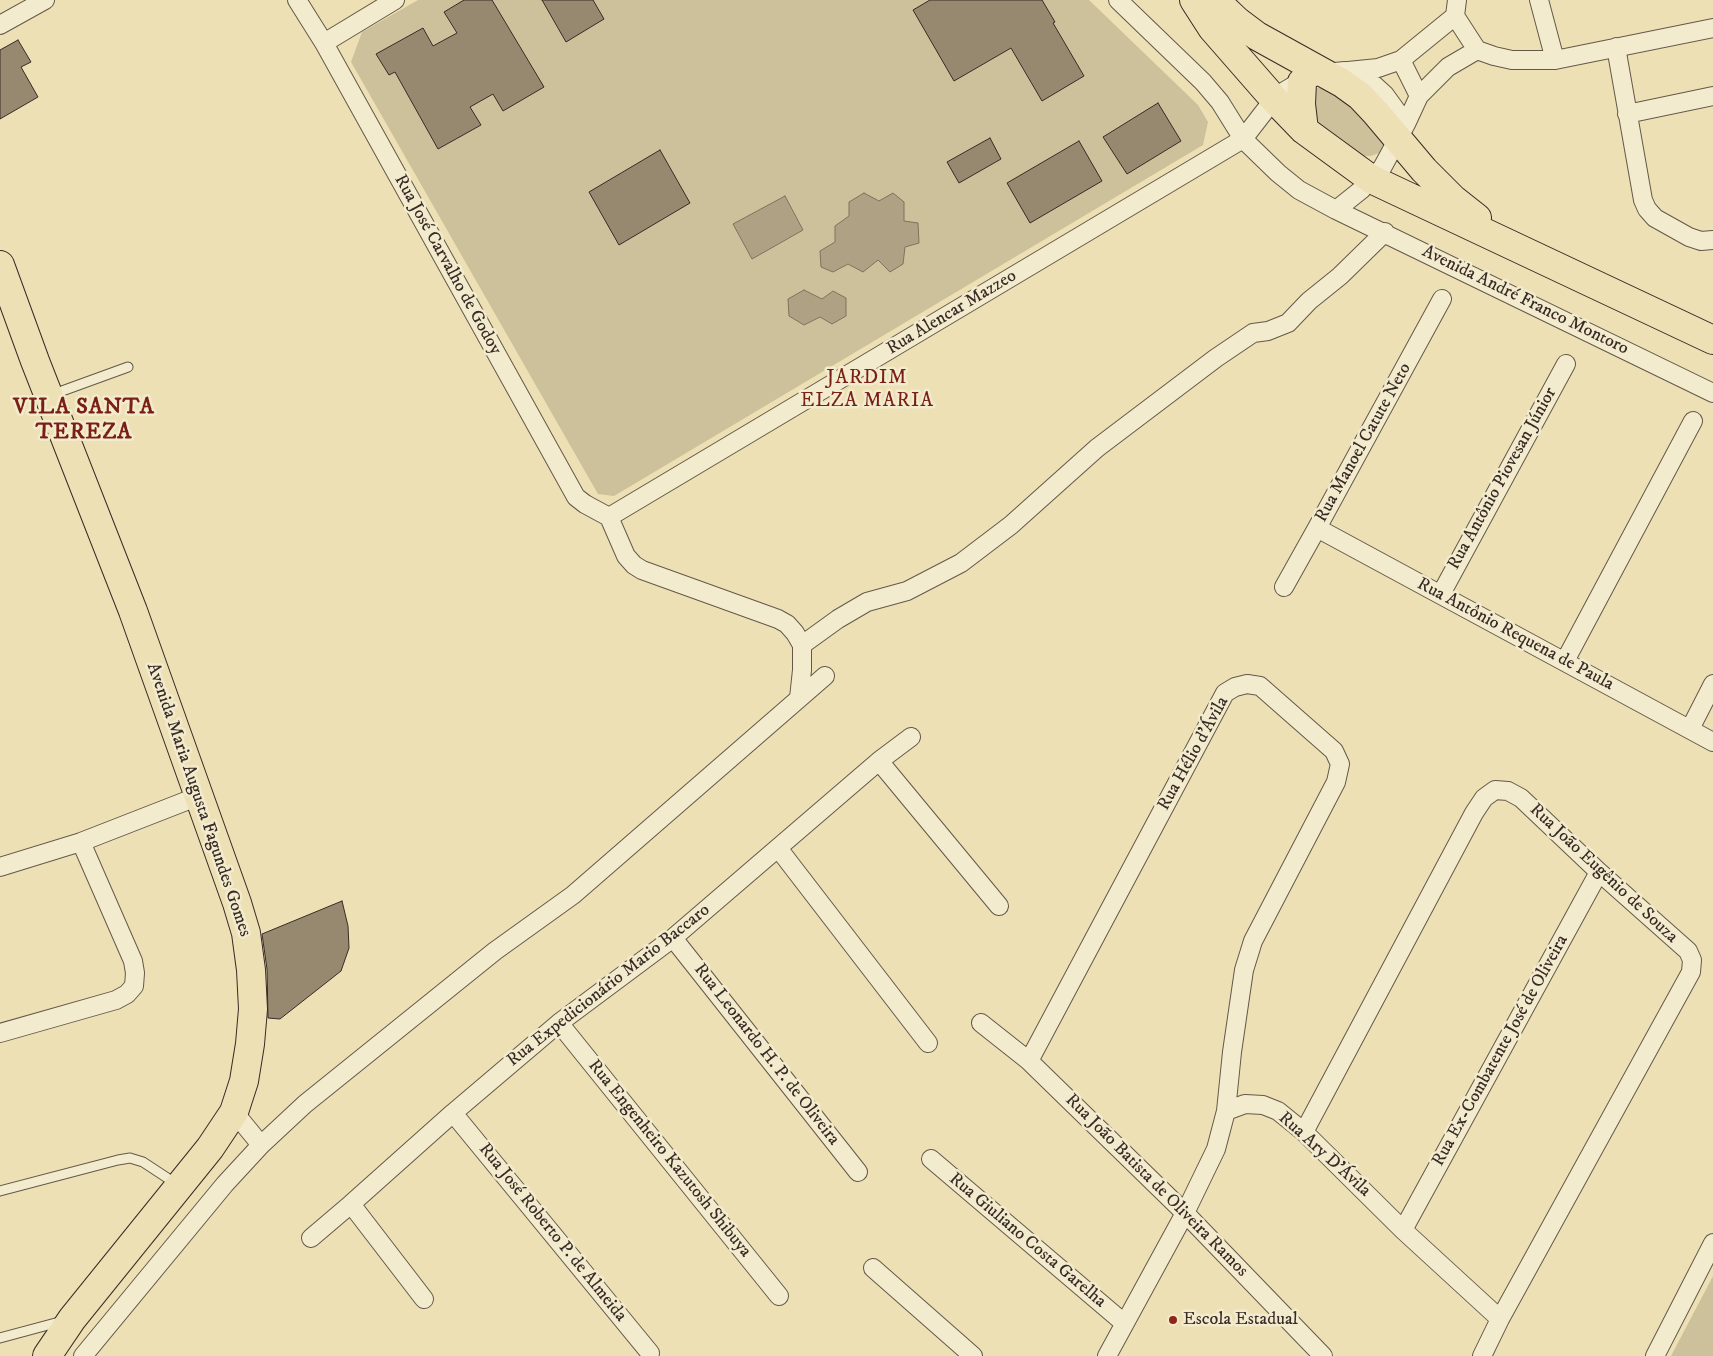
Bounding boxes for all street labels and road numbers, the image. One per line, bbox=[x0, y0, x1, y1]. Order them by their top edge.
street label: Rua José Carvalho de Godoy bbox=[388, 171, 506, 359]
street label: Avenida André Franco Montoro bbox=[1418, 242, 1632, 360]
street label: Rua Alencar Mazzeo bbox=[883, 266, 1021, 360]
street label: Rua Manoel Catute Neto bbox=[1311, 360, 1417, 526]
street label: Rua Antônio Piovesan Júnior bbox=[1444, 384, 1562, 574]
street label: Rua Antônio Requena de Paula bbox=[1413, 574, 1617, 696]
street label: Avenida Maria Augusta Fagundes Gomes bbox=[141, 660, 255, 940]
street label: Rua Hélio d'Ávila bbox=[1154, 693, 1234, 815]
street label: Rua João Eugênio de Souza bbox=[1524, 800, 1682, 948]
street label: Rua Expedicionário Mario Baccaro bbox=[503, 900, 715, 1072]
street label: Rua Ex-Combatente José de Oliveira bbox=[1428, 932, 1574, 1170]
street label: Rua Leonardo H. P. de Oliveira bbox=[688, 960, 844, 1150]
street label: Rua Engenheiro Kazutosh Shibuya bbox=[583, 1056, 755, 1262]
street label: Rua João Batista de Oliveira Ramos bbox=[1060, 1090, 1252, 1282]
street label: Rua Ary D'Ávila bbox=[1273, 1108, 1375, 1202]
street label: Rua José Roberto P. de Almeida bbox=[473, 1139, 631, 1327]
street label: Rua Giuliano Costa Garelha bbox=[944, 1169, 1110, 1313]

